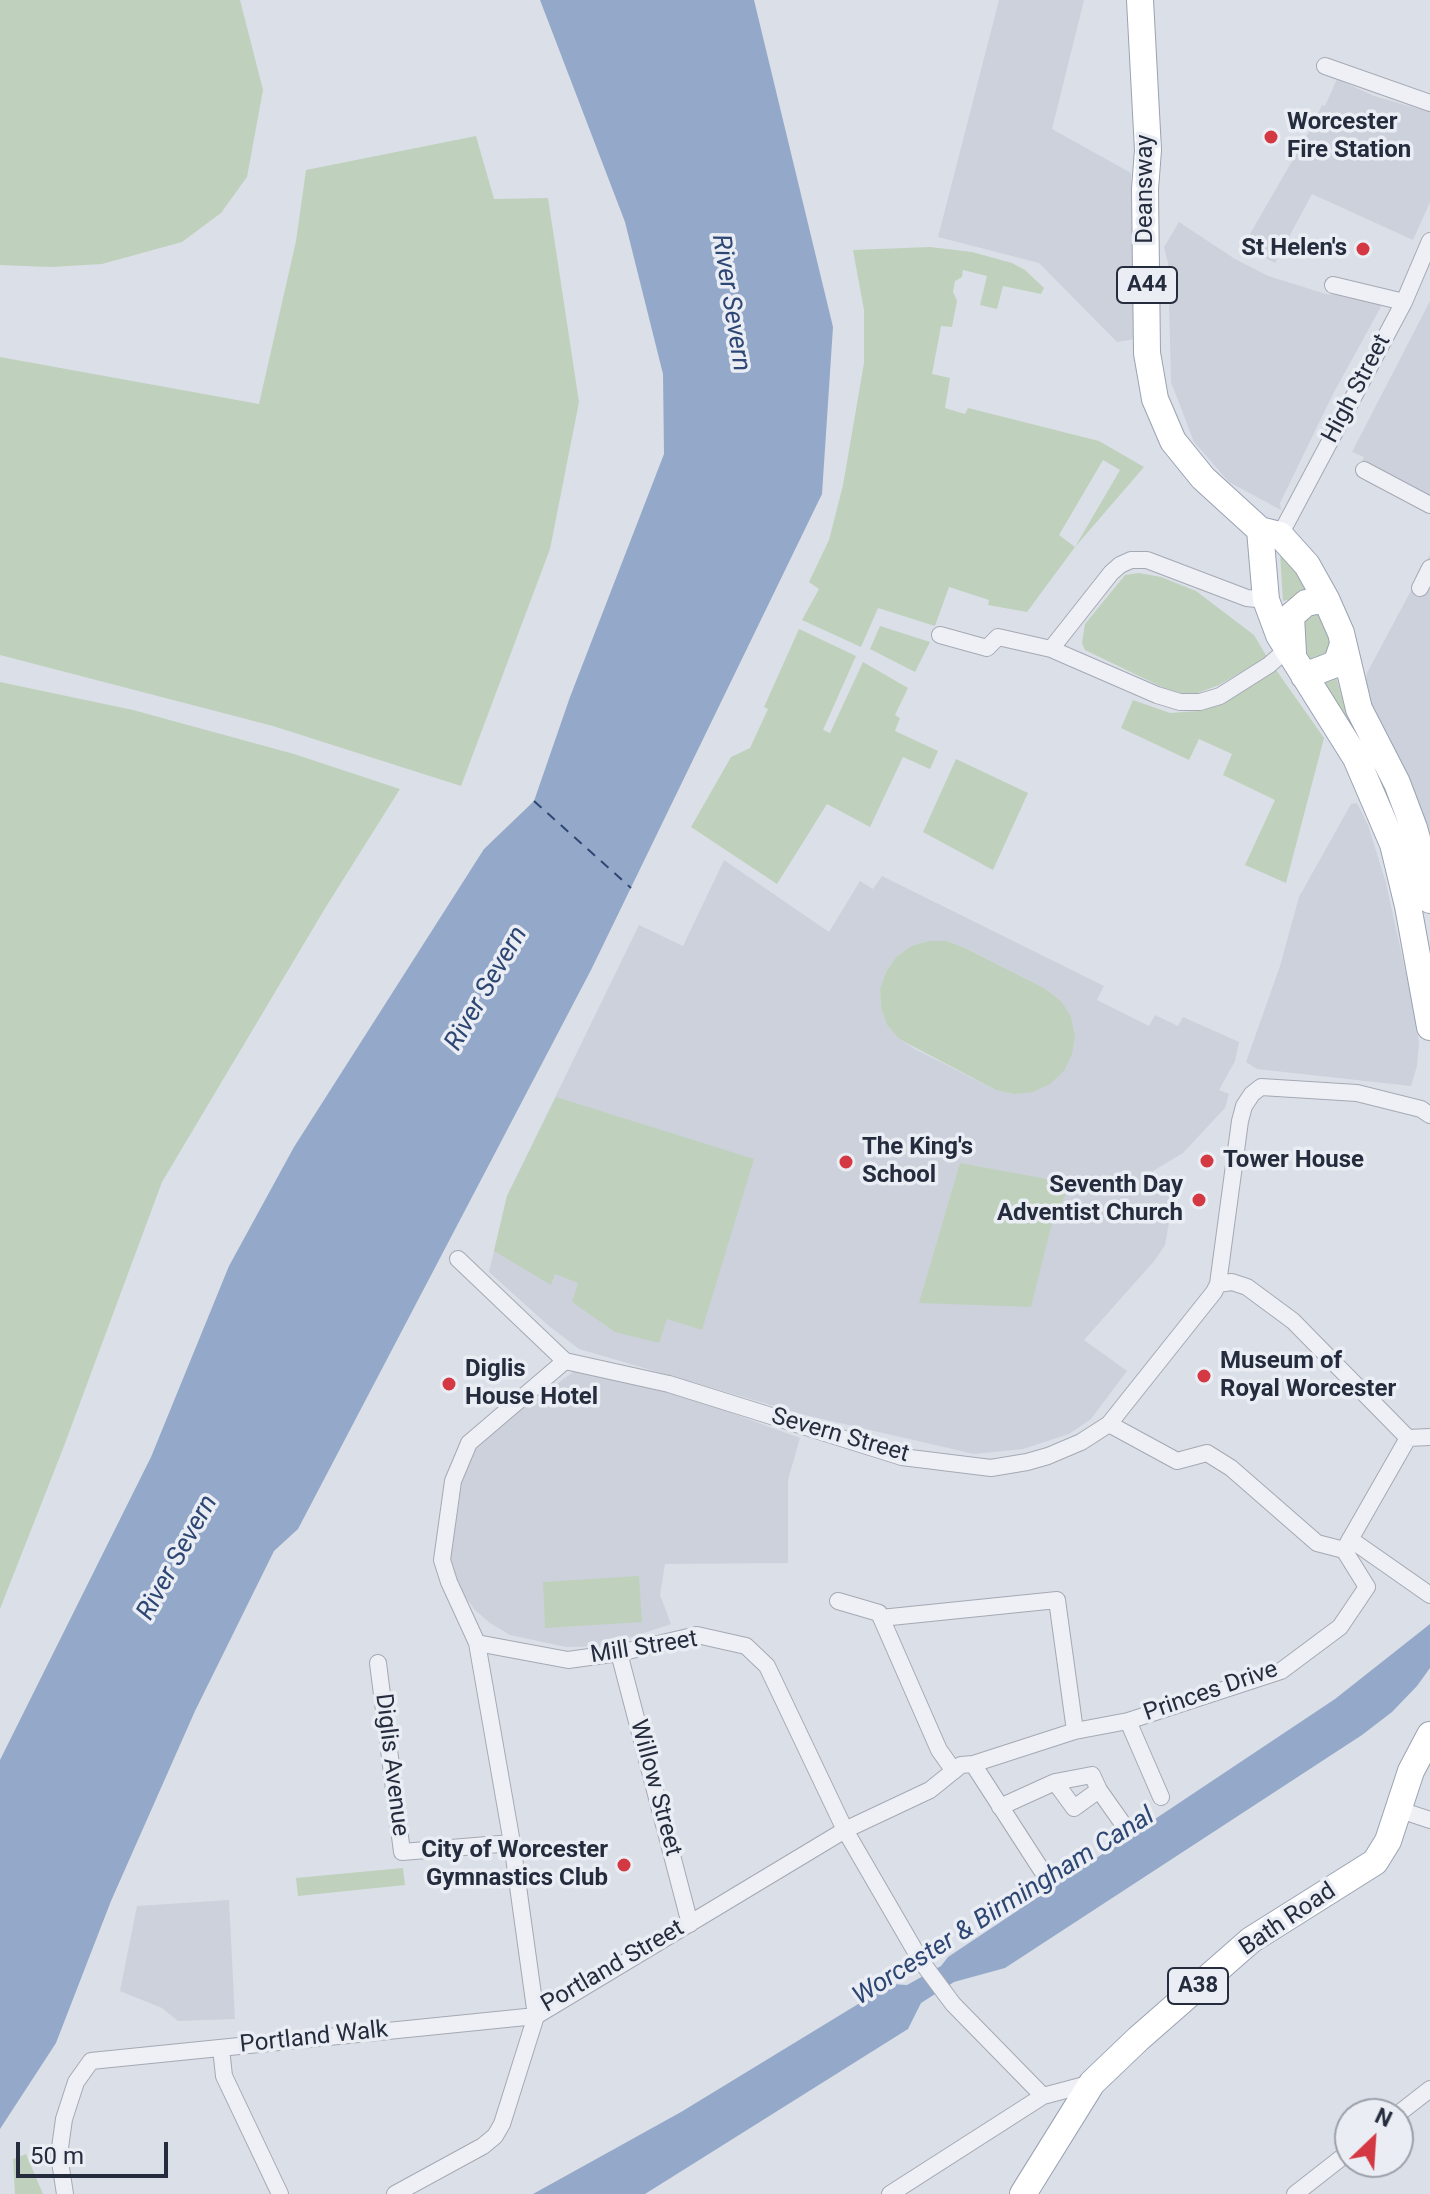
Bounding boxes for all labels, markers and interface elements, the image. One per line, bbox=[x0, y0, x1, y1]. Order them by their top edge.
place label: Worcester Fire Station bbox=[1287, 109, 1411, 165]
marker: Worcester Fire Station bbox=[1262, 128, 1280, 146]
street label: Deansway bbox=[1132, 134, 1160, 244]
water label: River Severn bbox=[704, 232, 756, 374]
place label: St Helen's bbox=[1241, 235, 1347, 263]
marker: St Helen's bbox=[1354, 240, 1372, 258]
road number: A44 bbox=[1117, 267, 1177, 303]
street label: High Street bbox=[1316, 330, 1398, 448]
water label: River Severn bbox=[439, 921, 535, 1057]
place label: The King's School bbox=[862, 1134, 973, 1190]
place label: Tower House bbox=[1223, 1147, 1364, 1175]
marker: Tower House bbox=[1198, 1152, 1216, 1170]
marker: The King's School bbox=[837, 1153, 855, 1171]
place label: Seventh Day Adventist Church bbox=[997, 1172, 1183, 1228]
marker: Seventh Day Adventist Church bbox=[1190, 1191, 1208, 1209]
place label: Museum of Royal Worcester bbox=[1220, 1348, 1396, 1404]
place label: Diglis House Hotel bbox=[465, 1356, 598, 1412]
marker: Museum of Royal Worcester bbox=[1195, 1367, 1213, 1385]
marker: Diglis House Hotel bbox=[440, 1375, 458, 1393]
street label: Severn Street bbox=[768, 1403, 912, 1469]
water label: River Severn bbox=[131, 1490, 225, 1626]
street label: Mill Street bbox=[589, 1625, 699, 1671]
street label: Princes Drive bbox=[1140, 1656, 1282, 1728]
street label: Diglis Avenue bbox=[368, 1692, 414, 1838]
street label: Willow Street bbox=[623, 1717, 687, 1859]
water label: Worcester & Birmingham Canal bbox=[847, 1801, 1161, 2013]
place label: City of Worcester Gymnastics Club bbox=[421, 1837, 608, 1893]
marker: City of Worcester Gymnastics Club bbox=[615, 1856, 633, 1874]
street label: Bath Road bbox=[1234, 1877, 1342, 1963]
street label: Portland Street bbox=[536, 1914, 690, 2020]
road number: A38 bbox=[1168, 1968, 1228, 2004]
street label: Portland Walk bbox=[238, 2016, 390, 2060]
north arrow bbox=[1334, 2098, 1414, 2178]
text: N bbox=[1371, 2103, 1396, 2132]
scale bar bbox=[20, 2126, 172, 2176]
text: 50 m bbox=[30, 2142, 84, 2170]

